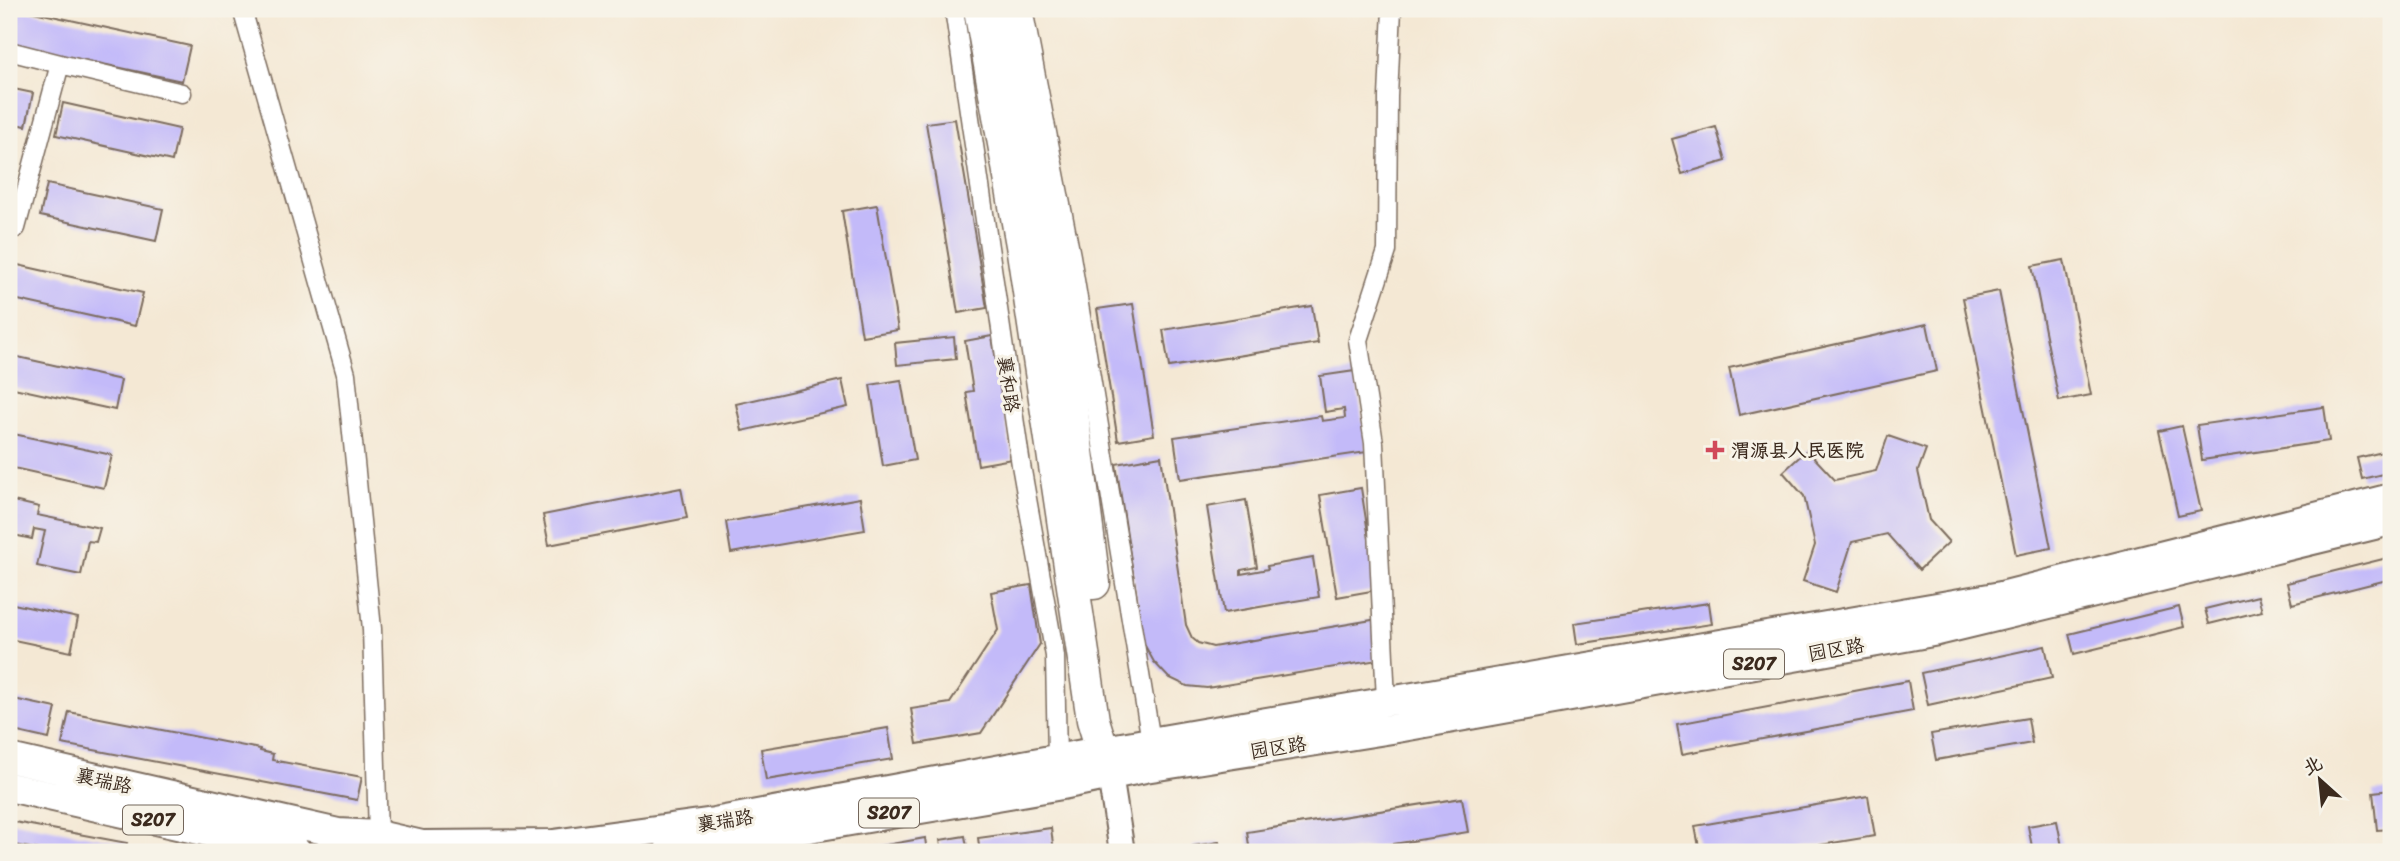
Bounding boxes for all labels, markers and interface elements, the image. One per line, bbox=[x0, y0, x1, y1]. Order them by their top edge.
street label: 襄和路 bbox=[988, 354, 1029, 415]
place label: 渭源县人民医院 bbox=[1731, 434, 1864, 467]
marker: 渭源县人民医院 bbox=[1705, 440, 1725, 460]
street label: 园区路 bbox=[1805, 628, 1867, 671]
road number: S207 bbox=[1724, 650, 1784, 678]
street label: 园区路 bbox=[1247, 727, 1309, 768]
north arrow bbox=[2284, 746, 2354, 816]
text: 北 bbox=[2297, 746, 2328, 784]
street label: 襄瑞路 bbox=[72, 758, 135, 803]
road number: S207 bbox=[859, 798, 919, 828]
street label: 襄瑞路 bbox=[694, 800, 756, 841]
road number: S207 bbox=[123, 806, 183, 834]

